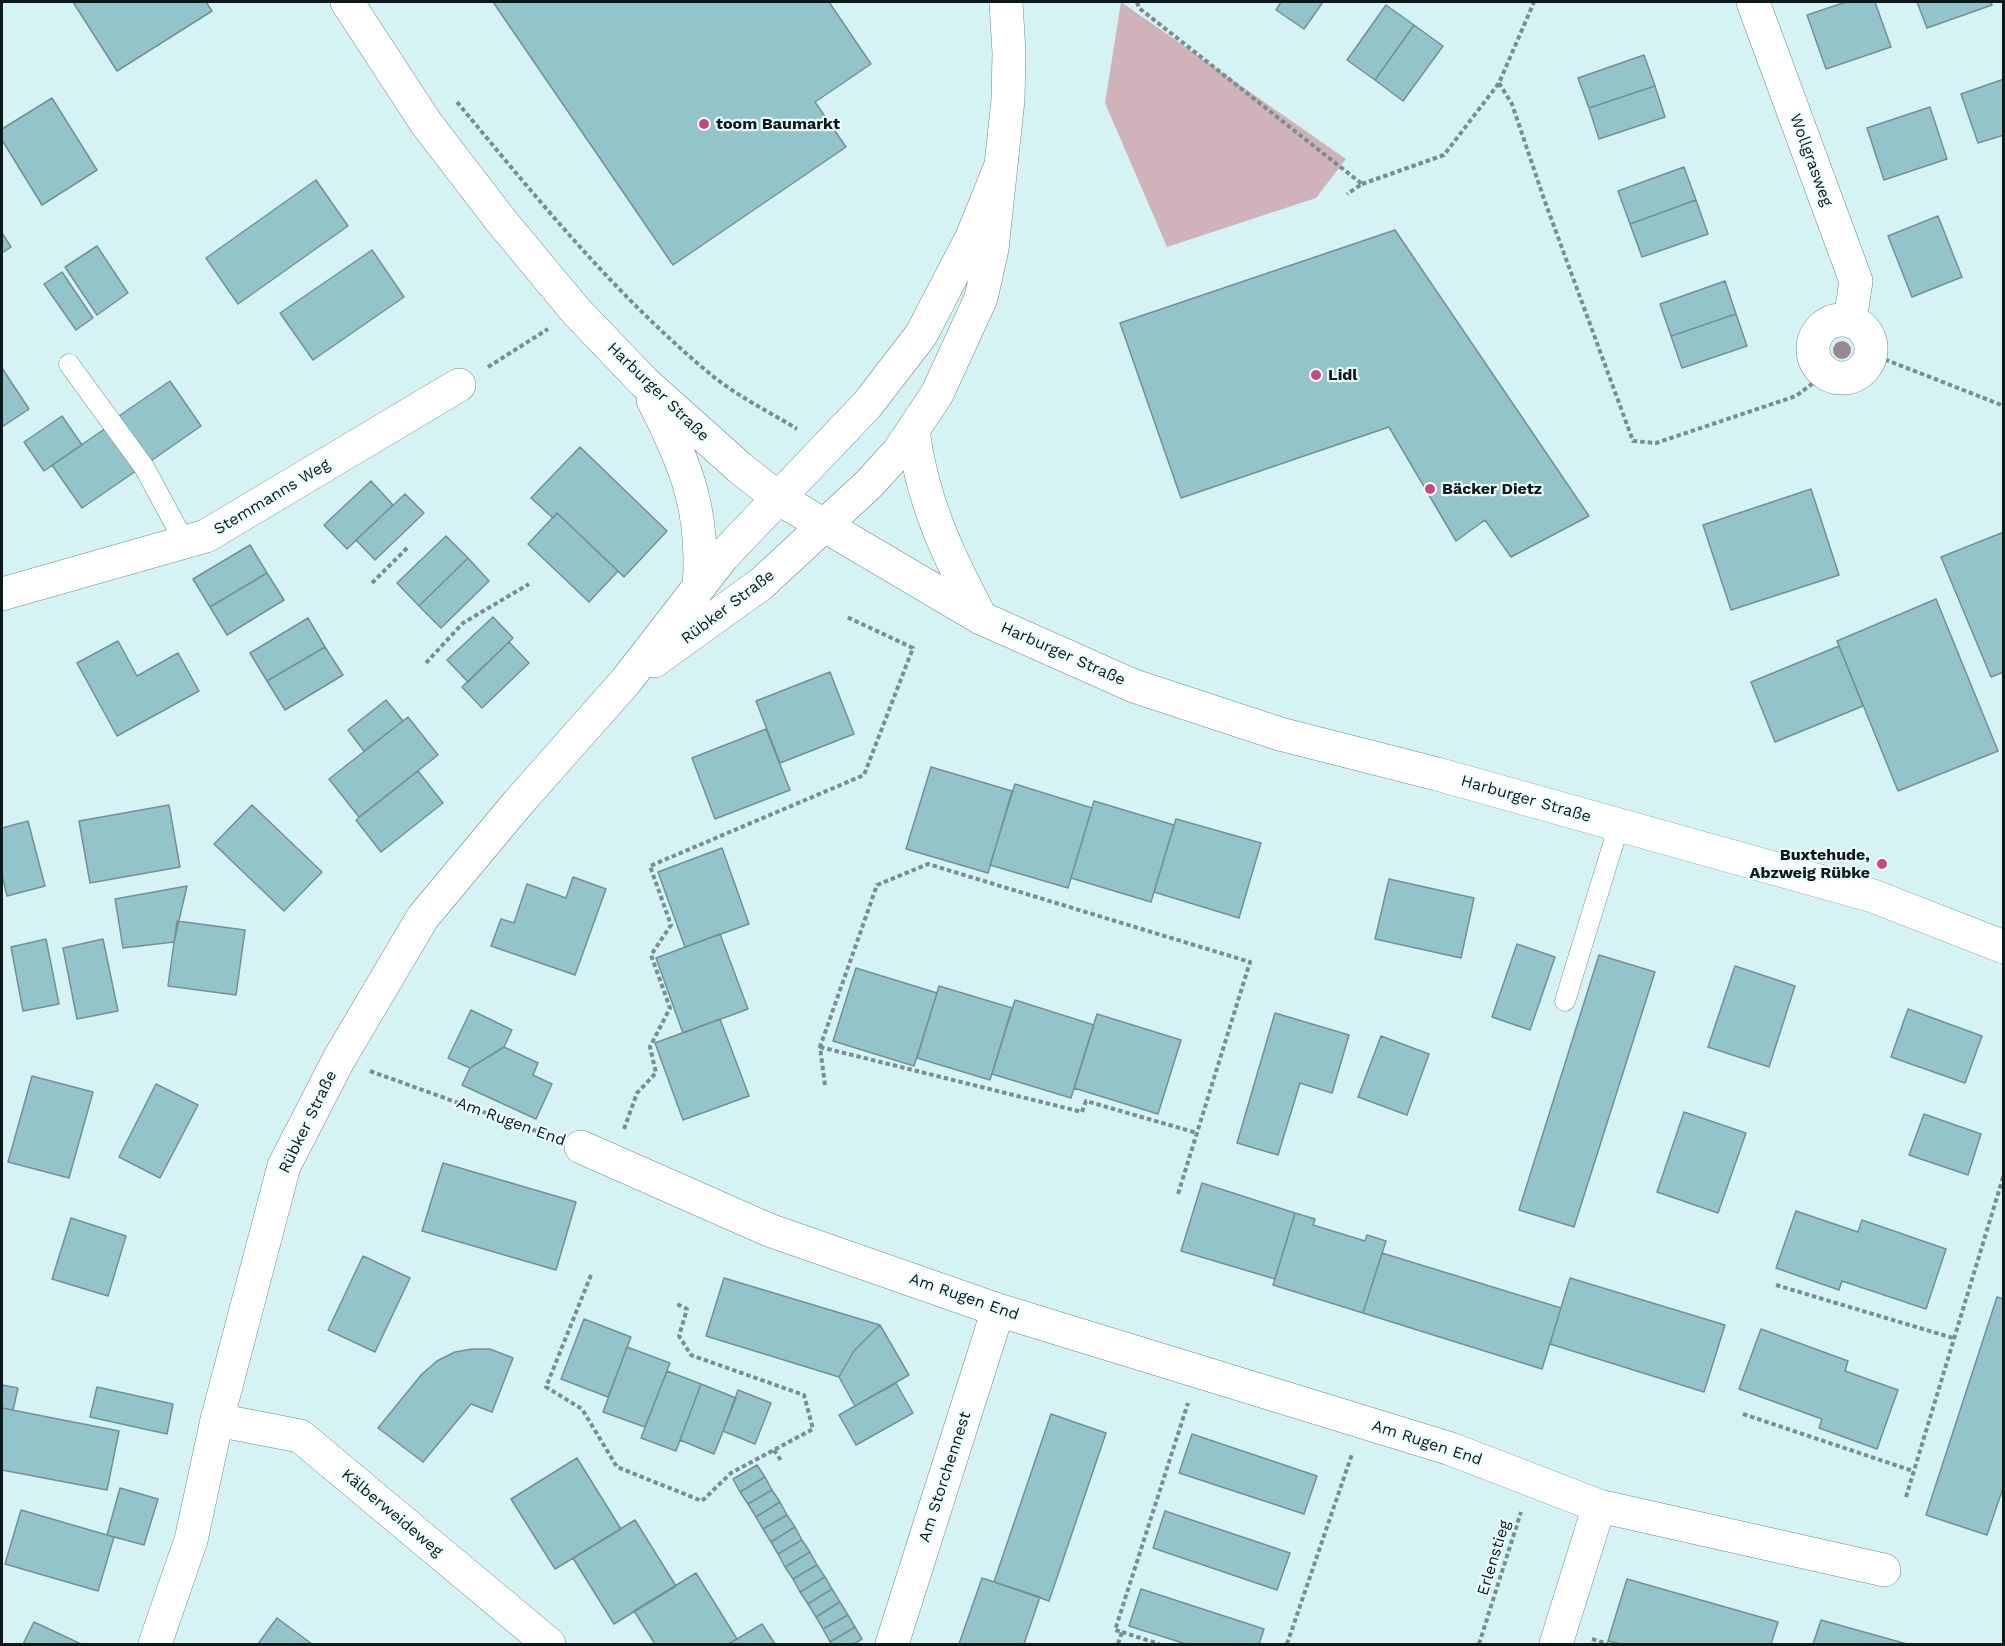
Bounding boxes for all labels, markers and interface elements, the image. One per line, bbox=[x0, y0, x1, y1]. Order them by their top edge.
street label: Wollgrasweg bbox=[1785, 111, 1837, 209]
place label: toom Baumarkt bbox=[716, 114, 840, 134]
marker: toom Baumarkt bbox=[697, 117, 711, 131]
street label: Harburger Straße bbox=[603, 338, 713, 446]
place label: Lidl bbox=[1328, 365, 1358, 385]
marker: Lidl bbox=[1309, 368, 1323, 382]
street label: Stemmanns Weg bbox=[210, 455, 334, 539]
place label: Bäcker Dietz bbox=[1442, 479, 1542, 499]
marker: Bäcker Dietz bbox=[1423, 482, 1437, 496]
street label: Rübker Straße bbox=[678, 566, 778, 648]
street label: Harburger Straße bbox=[998, 618, 1128, 690]
street label: Harburger Straße bbox=[1459, 771, 1593, 827]
place label: Buxtehude, Abzweig Rübke bbox=[1750, 845, 1870, 883]
marker: Buxtehude, Abzweig Rübke bbox=[1875, 857, 1889, 871]
street label: Rübker Straße bbox=[275, 1068, 341, 1176]
street label: Am Rugen End bbox=[454, 1093, 568, 1151]
street label: Am Rugen End bbox=[907, 1269, 1021, 1325]
street label: Am Storchennest bbox=[915, 1409, 975, 1545]
street label: Am Rugen End bbox=[1369, 1416, 1485, 1470]
street label: Kälberweideweg bbox=[337, 1465, 447, 1561]
street label: Erlenstieg bbox=[1473, 1518, 1515, 1598]

